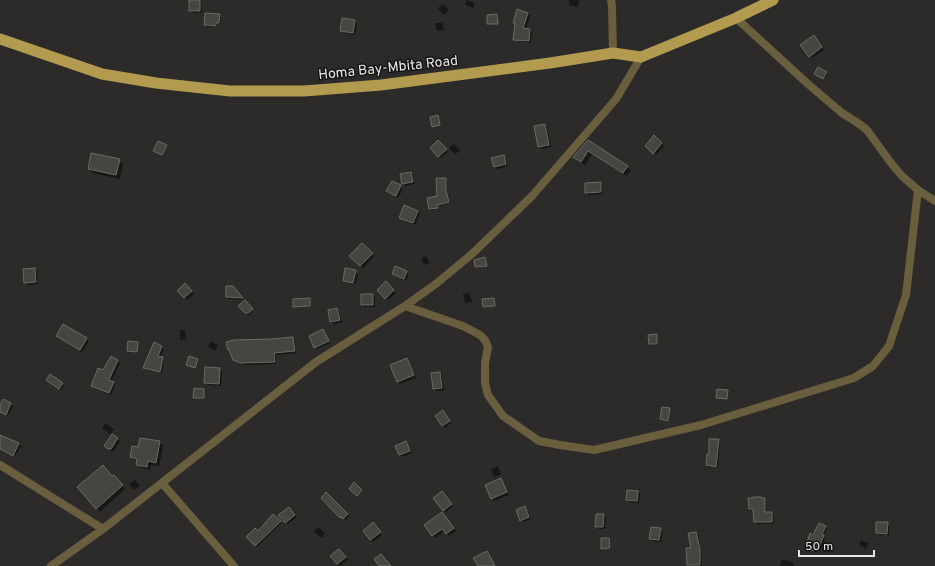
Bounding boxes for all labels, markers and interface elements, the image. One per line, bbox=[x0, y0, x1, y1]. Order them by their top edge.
street label: Homa Bay-Mbita Road bbox=[317, 53, 459, 84]
scale bar bbox=[799, 532, 874, 558]
text: 50 m bbox=[805, 539, 833, 555]

